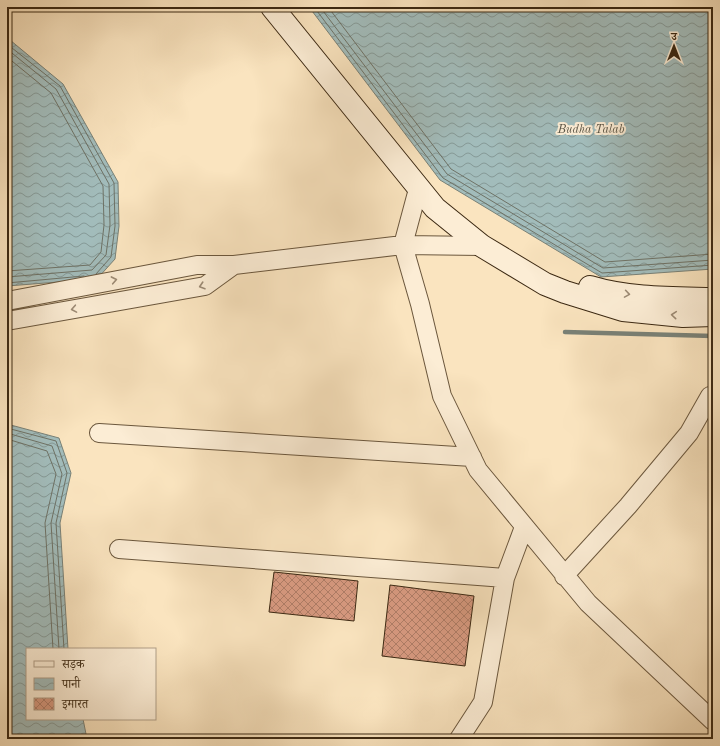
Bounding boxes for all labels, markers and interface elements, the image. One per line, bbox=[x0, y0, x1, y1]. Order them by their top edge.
north arrow bbox=[654, 26, 694, 66]
text: उ bbox=[670, 32, 678, 43]
water label: Budha Talab bbox=[556, 124, 625, 136]
one-way arrow bbox=[111, 277, 117, 285]
one-way arrow bbox=[199, 281, 206, 290]
one-way arrow bbox=[624, 289, 630, 298]
one-way arrow bbox=[71, 305, 77, 313]
one-way arrow bbox=[671, 311, 677, 320]
legend bbox=[26, 648, 156, 720]
text: सड़क bbox=[61, 659, 86, 671]
text: पानी bbox=[61, 676, 81, 691]
text: इमारत bbox=[61, 699, 89, 711]

